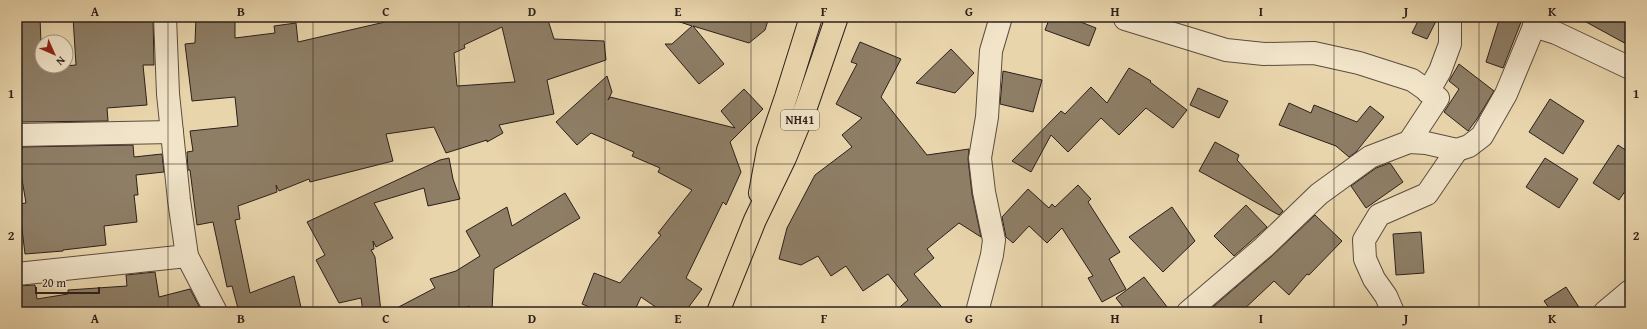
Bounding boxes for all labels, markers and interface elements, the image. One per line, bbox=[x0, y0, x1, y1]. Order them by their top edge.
text: A bbox=[91, 2, 100, 21]
text: B bbox=[237, 2, 245, 21]
text: C bbox=[382, 2, 390, 21]
text: D bbox=[528, 2, 536, 21]
text: E bbox=[675, 2, 682, 21]
text: F bbox=[821, 2, 828, 21]
text: G bbox=[965, 2, 973, 21]
text: H bbox=[1110, 2, 1120, 21]
text: I bbox=[1259, 2, 1263, 21]
text: J bbox=[1402, 2, 1409, 21]
text: K bbox=[1548, 2, 1557, 21]
north arrow bbox=[34, 34, 74, 74]
text: N bbox=[52, 53, 69, 70]
text: 1 bbox=[8, 84, 14, 103]
text: 1 bbox=[1633, 84, 1639, 103]
road number: NH41 bbox=[781, 110, 819, 130]
text: 2 bbox=[8, 226, 15, 245]
text: 2 bbox=[1633, 226, 1640, 245]
scale bar bbox=[36, 269, 99, 295]
text: 20 m bbox=[42, 274, 66, 291]
text: A bbox=[91, 309, 100, 328]
text: B bbox=[237, 309, 245, 328]
text: C bbox=[382, 309, 390, 328]
text: D bbox=[528, 309, 536, 328]
text: E bbox=[675, 309, 682, 328]
text: F bbox=[821, 309, 828, 328]
text: G bbox=[965, 309, 973, 328]
text: H bbox=[1110, 309, 1120, 328]
text: I bbox=[1259, 309, 1263, 328]
text: J bbox=[1402, 309, 1409, 328]
text: K bbox=[1548, 309, 1557, 328]

